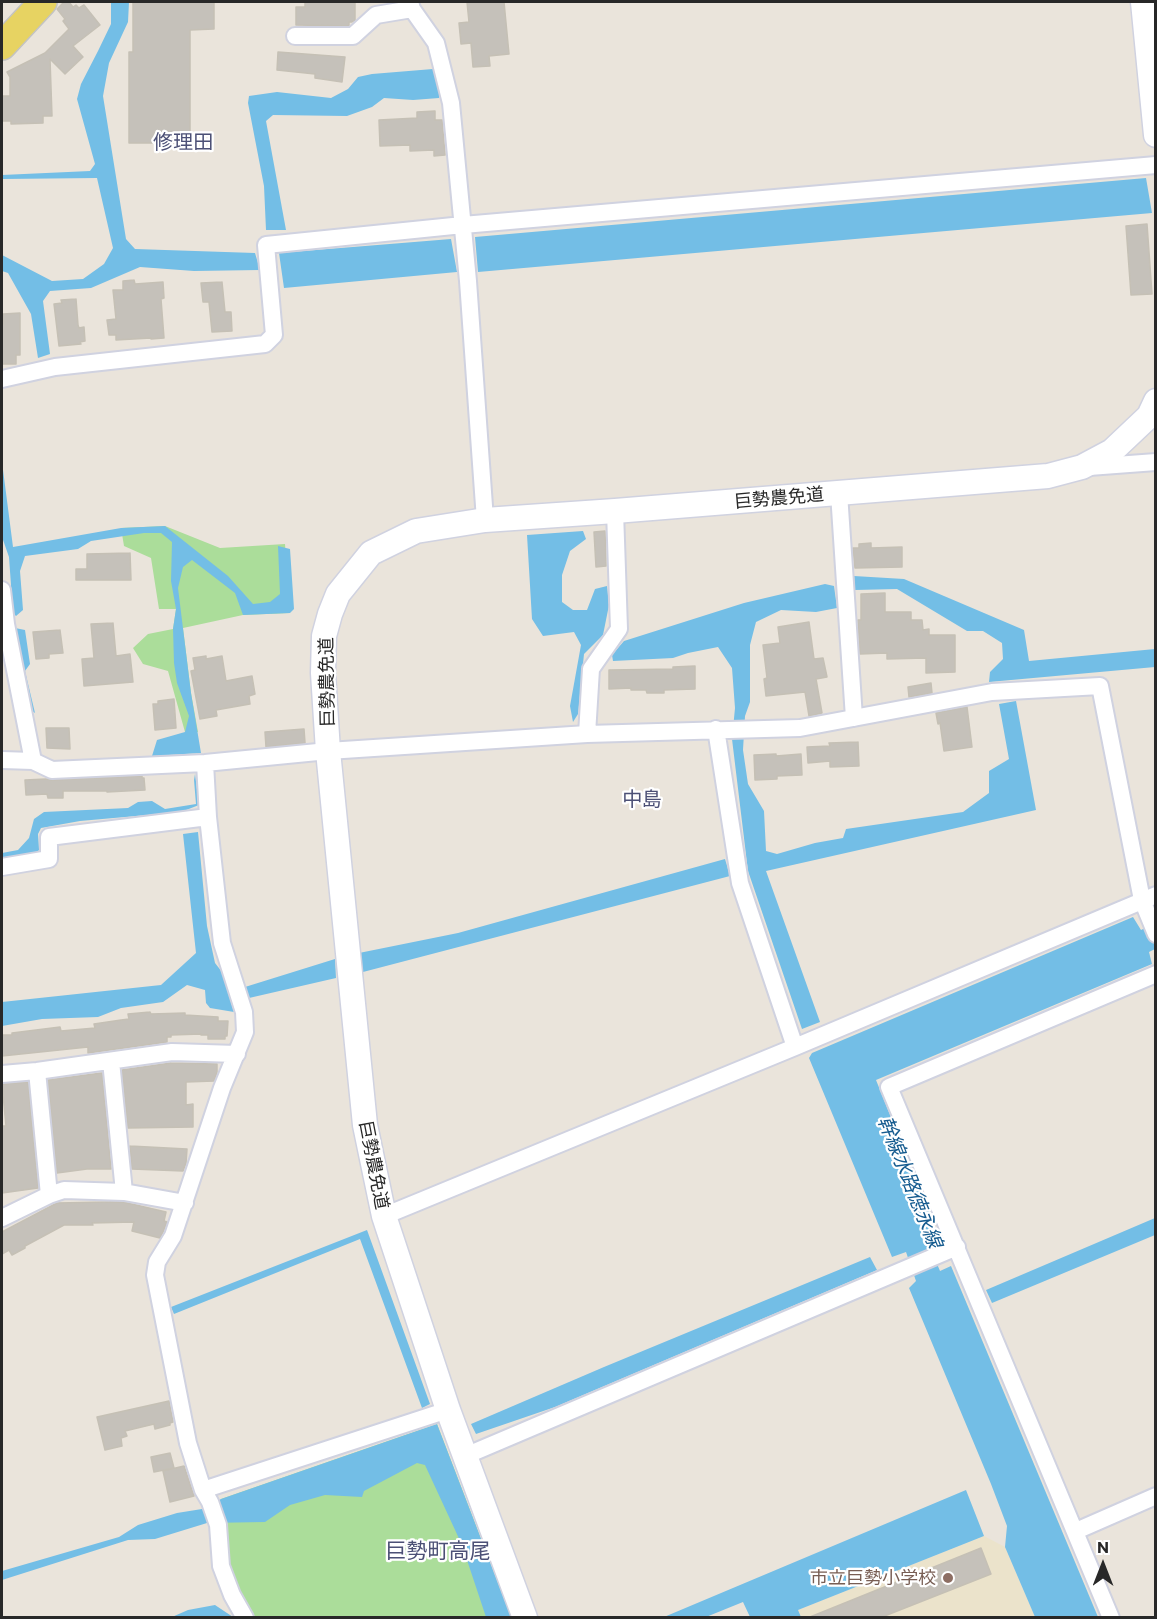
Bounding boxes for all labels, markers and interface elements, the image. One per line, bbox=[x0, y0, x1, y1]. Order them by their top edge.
district label: 修理田 bbox=[153, 130, 213, 154]
street label: 巨勢農免道 bbox=[733, 483, 825, 513]
street label: 巨勢農免道 bbox=[315, 637, 339, 727]
district label: 中島 bbox=[622, 787, 662, 811]
water label: 幹線水路徳永線 bbox=[873, 1113, 947, 1251]
street label: 巨勢農免道 bbox=[355, 1119, 393, 1211]
north arrow bbox=[1073, 1535, 1133, 1595]
text: N bbox=[1097, 1537, 1109, 1556]
district label: 巨勢町高尾 bbox=[386, 1538, 490, 1564]
place label: 市立巨勢小学校 bbox=[810, 1567, 936, 1589]
marker: 市立巨勢小学校 bbox=[941, 1571, 955, 1585]

